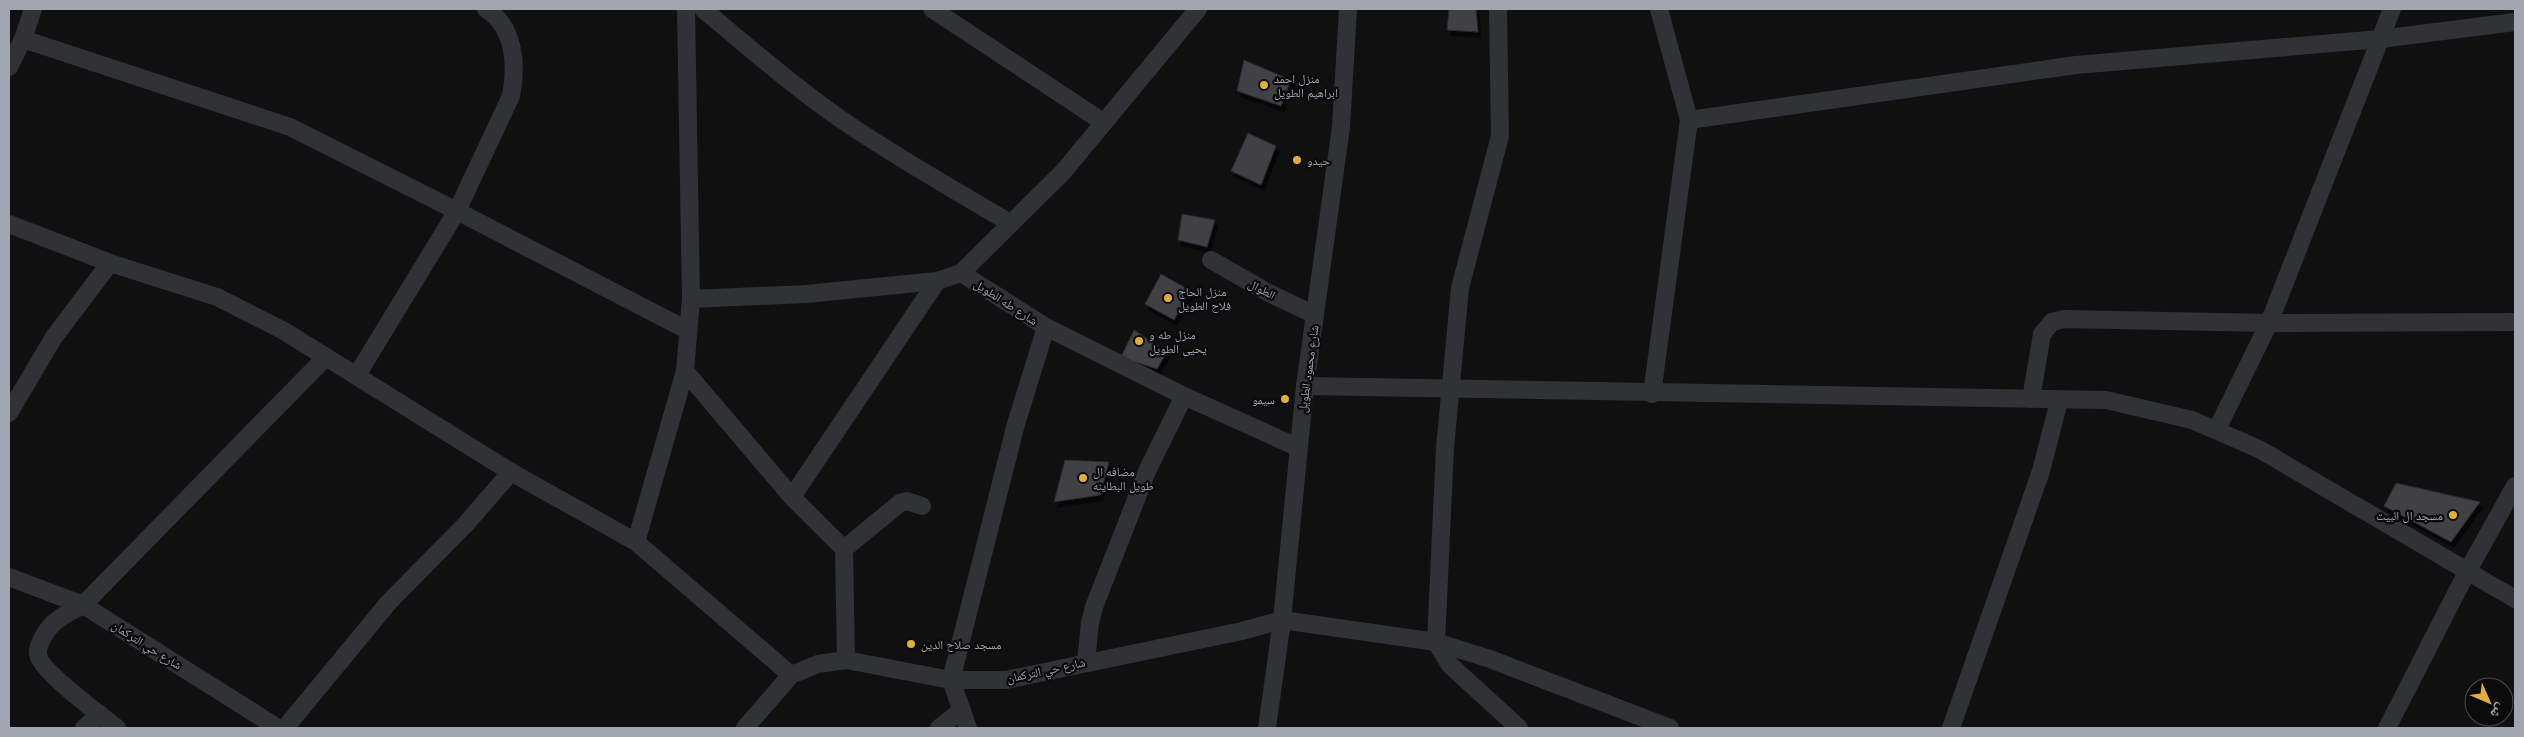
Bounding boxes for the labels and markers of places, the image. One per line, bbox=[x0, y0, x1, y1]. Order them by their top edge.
place label: منزل احمد ابراهيم الطويل bbox=[1274, 71, 1338, 101]
marker: منزل احمد ابراهيم الطويل bbox=[1258, 79, 1270, 91]
place label: حيدو bbox=[1307, 153, 1331, 168]
marker: حيدو bbox=[1291, 154, 1303, 166]
place label: منزل الحاج فلاح الطويل bbox=[1178, 284, 1231, 313]
marker: منزل الحاج فلاح الطويل bbox=[1162, 292, 1174, 304]
place label: منزل طه و يحيى الطويل bbox=[1149, 327, 1207, 356]
marker: منزل طه و يحيى الطويل bbox=[1133, 335, 1145, 347]
place label: سيمو bbox=[1252, 392, 1275, 407]
marker: سيمو bbox=[1279, 393, 1291, 405]
place label: مضافه ال طويل البطاينه bbox=[1093, 464, 1154, 493]
marker: مضافه ال طويل البطاينه bbox=[1077, 472, 1089, 484]
place label: مسجد ال البيت bbox=[2376, 508, 2443, 523]
marker: مسجد ال البيت bbox=[2447, 509, 2459, 521]
place label: مسجد صلاح الدين bbox=[921, 637, 1001, 652]
marker: مسجد صلاح الدين bbox=[905, 638, 917, 650]

